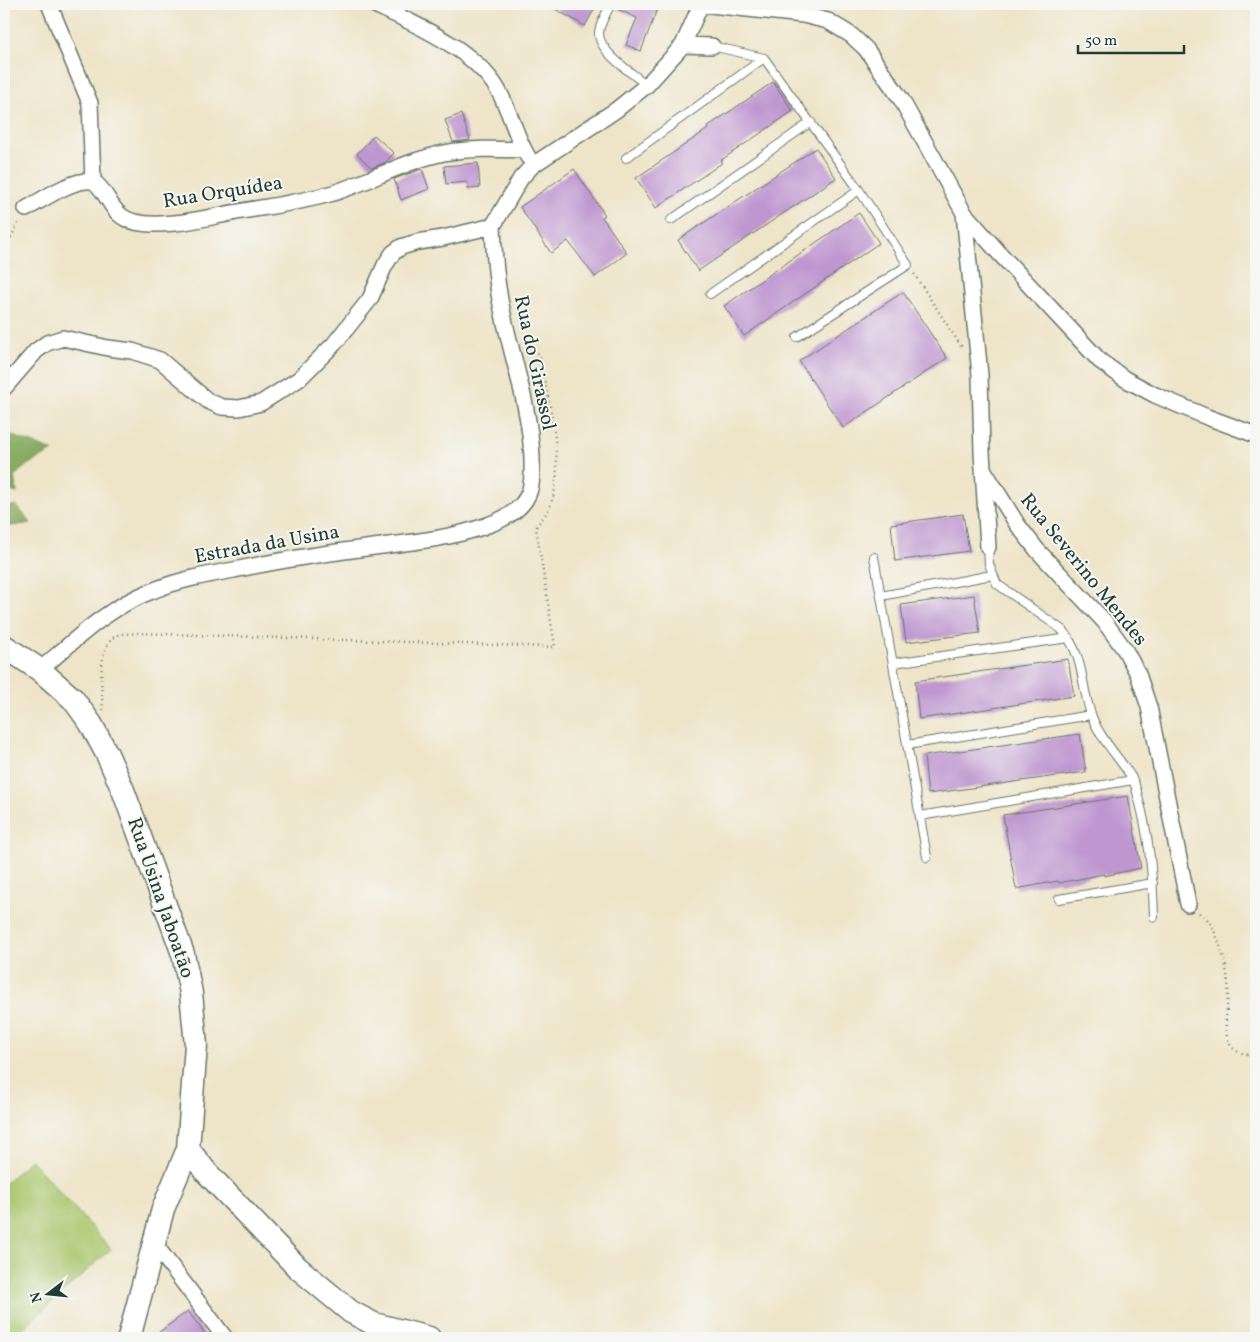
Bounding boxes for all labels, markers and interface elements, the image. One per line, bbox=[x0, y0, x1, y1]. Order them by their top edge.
scale bar bbox=[1078, 22, 1184, 54]
text: 50 m bbox=[1085, 31, 1117, 52]
street label: Rua Orquídea bbox=[161, 170, 285, 216]
street label: Rua do Girassol bbox=[506, 293, 562, 433]
street label: Rua Severino Mendes bbox=[1013, 488, 1153, 652]
street label: Estrada da Usina bbox=[192, 518, 342, 571]
street label: Rua Usina Jaboatão bbox=[119, 814, 201, 982]
north arrow bbox=[22, 1270, 72, 1320]
text: N bbox=[26, 1290, 47, 1305]

